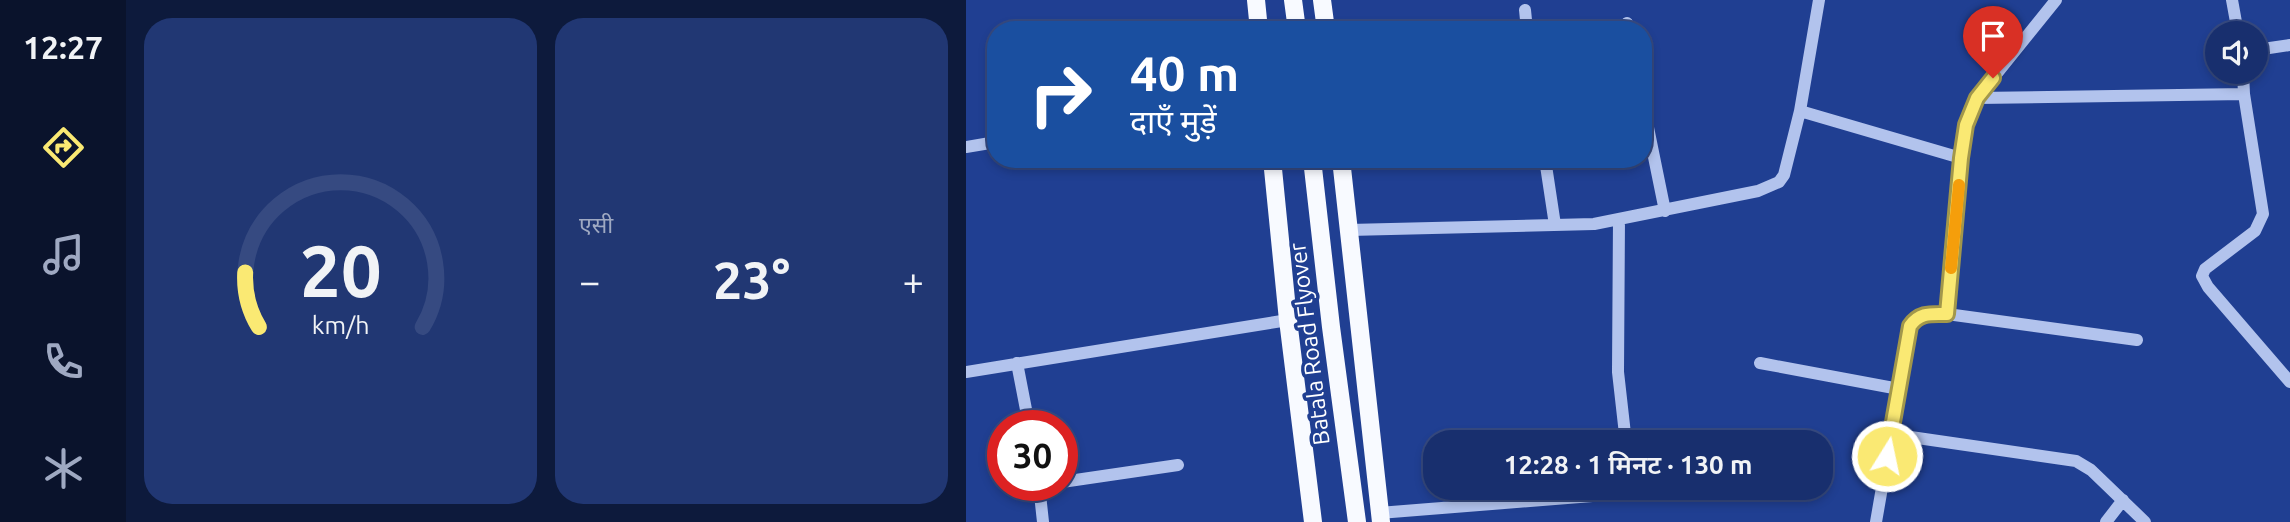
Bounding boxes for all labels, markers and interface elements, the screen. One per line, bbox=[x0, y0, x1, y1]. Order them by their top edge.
pin bbox=[1963, 6, 2023, 78]
icon: arrive bbox=[1974, 17, 2012, 55]
map controls bbox=[2205, 21, 2268, 84]
button: sound bbox=[2205, 21, 2268, 84]
text: 12:27 bbox=[23, 29, 103, 65]
text: 40 m bbox=[1130, 45, 1239, 100]
icon: right bbox=[1015, 49, 1106, 140]
text: दाएँ मुड़ें bbox=[1130, 103, 1217, 139]
icon: directions bbox=[39, 123, 88, 172]
text: एसी bbox=[579, 212, 613, 237]
text: 20 bbox=[299, 229, 382, 311]
icon: music bbox=[39, 230, 88, 279]
street label: Batala Road Flyover bbox=[1284, 241, 1334, 447]
text: 23° bbox=[713, 251, 790, 309]
text: − bbox=[579, 260, 600, 302]
text: + bbox=[903, 260, 924, 302]
text: km/h bbox=[312, 311, 369, 339]
icon: phone bbox=[39, 337, 88, 386]
speed limit sign: 30 bbox=[987, 410, 1078, 501]
position arrow bbox=[1850, 419, 1924, 493]
icon: climate bbox=[39, 444, 88, 493]
text: 12:28 · 1 मिनट · 130 m bbox=[1504, 450, 1752, 479]

